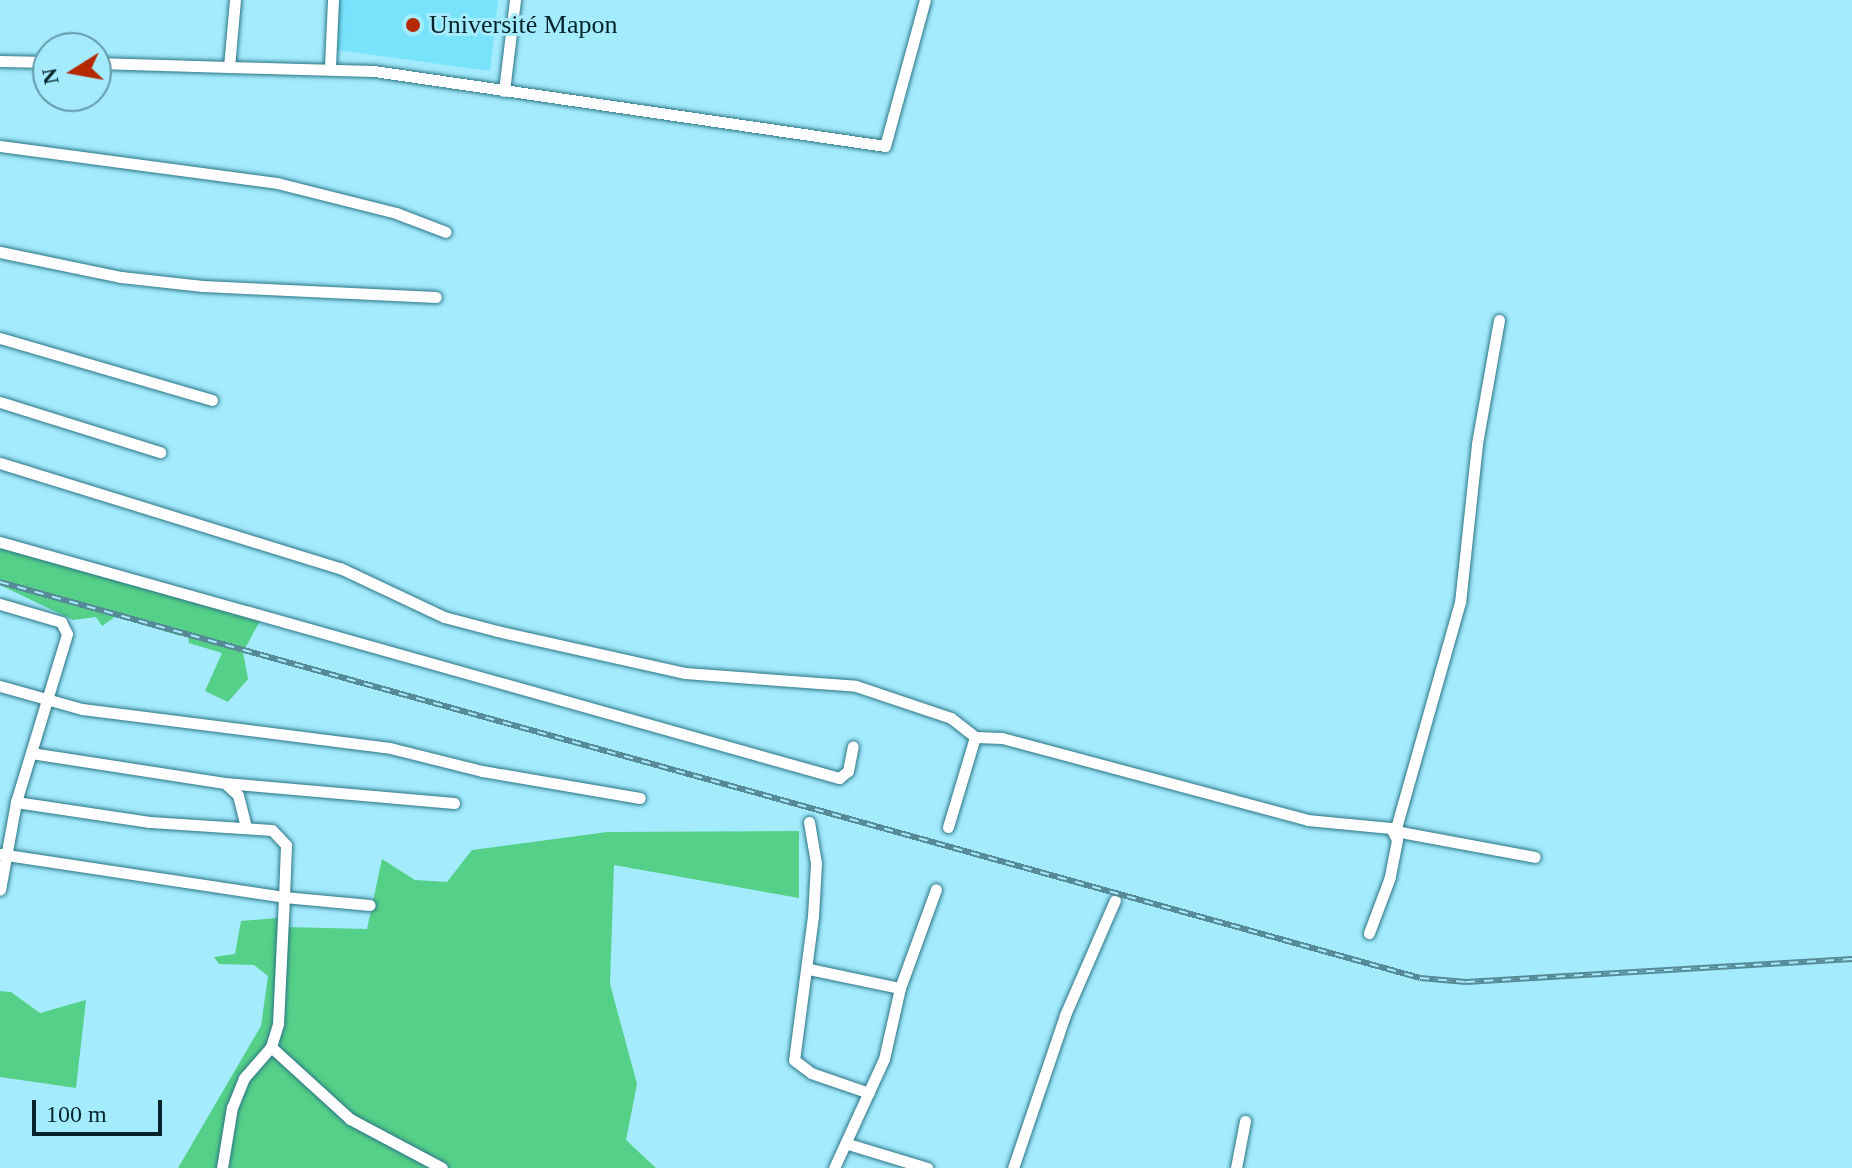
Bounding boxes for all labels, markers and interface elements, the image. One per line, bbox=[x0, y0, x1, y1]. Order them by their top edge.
place label: Université Mapon bbox=[429, 9, 617, 41]
marker: Université Mapon bbox=[404, 16, 422, 34]
north arrow bbox=[32, 32, 112, 112]
text: N bbox=[36, 66, 64, 86]
scale bar bbox=[36, 1084, 166, 1134]
text: 100 m bbox=[46, 1101, 107, 1127]

